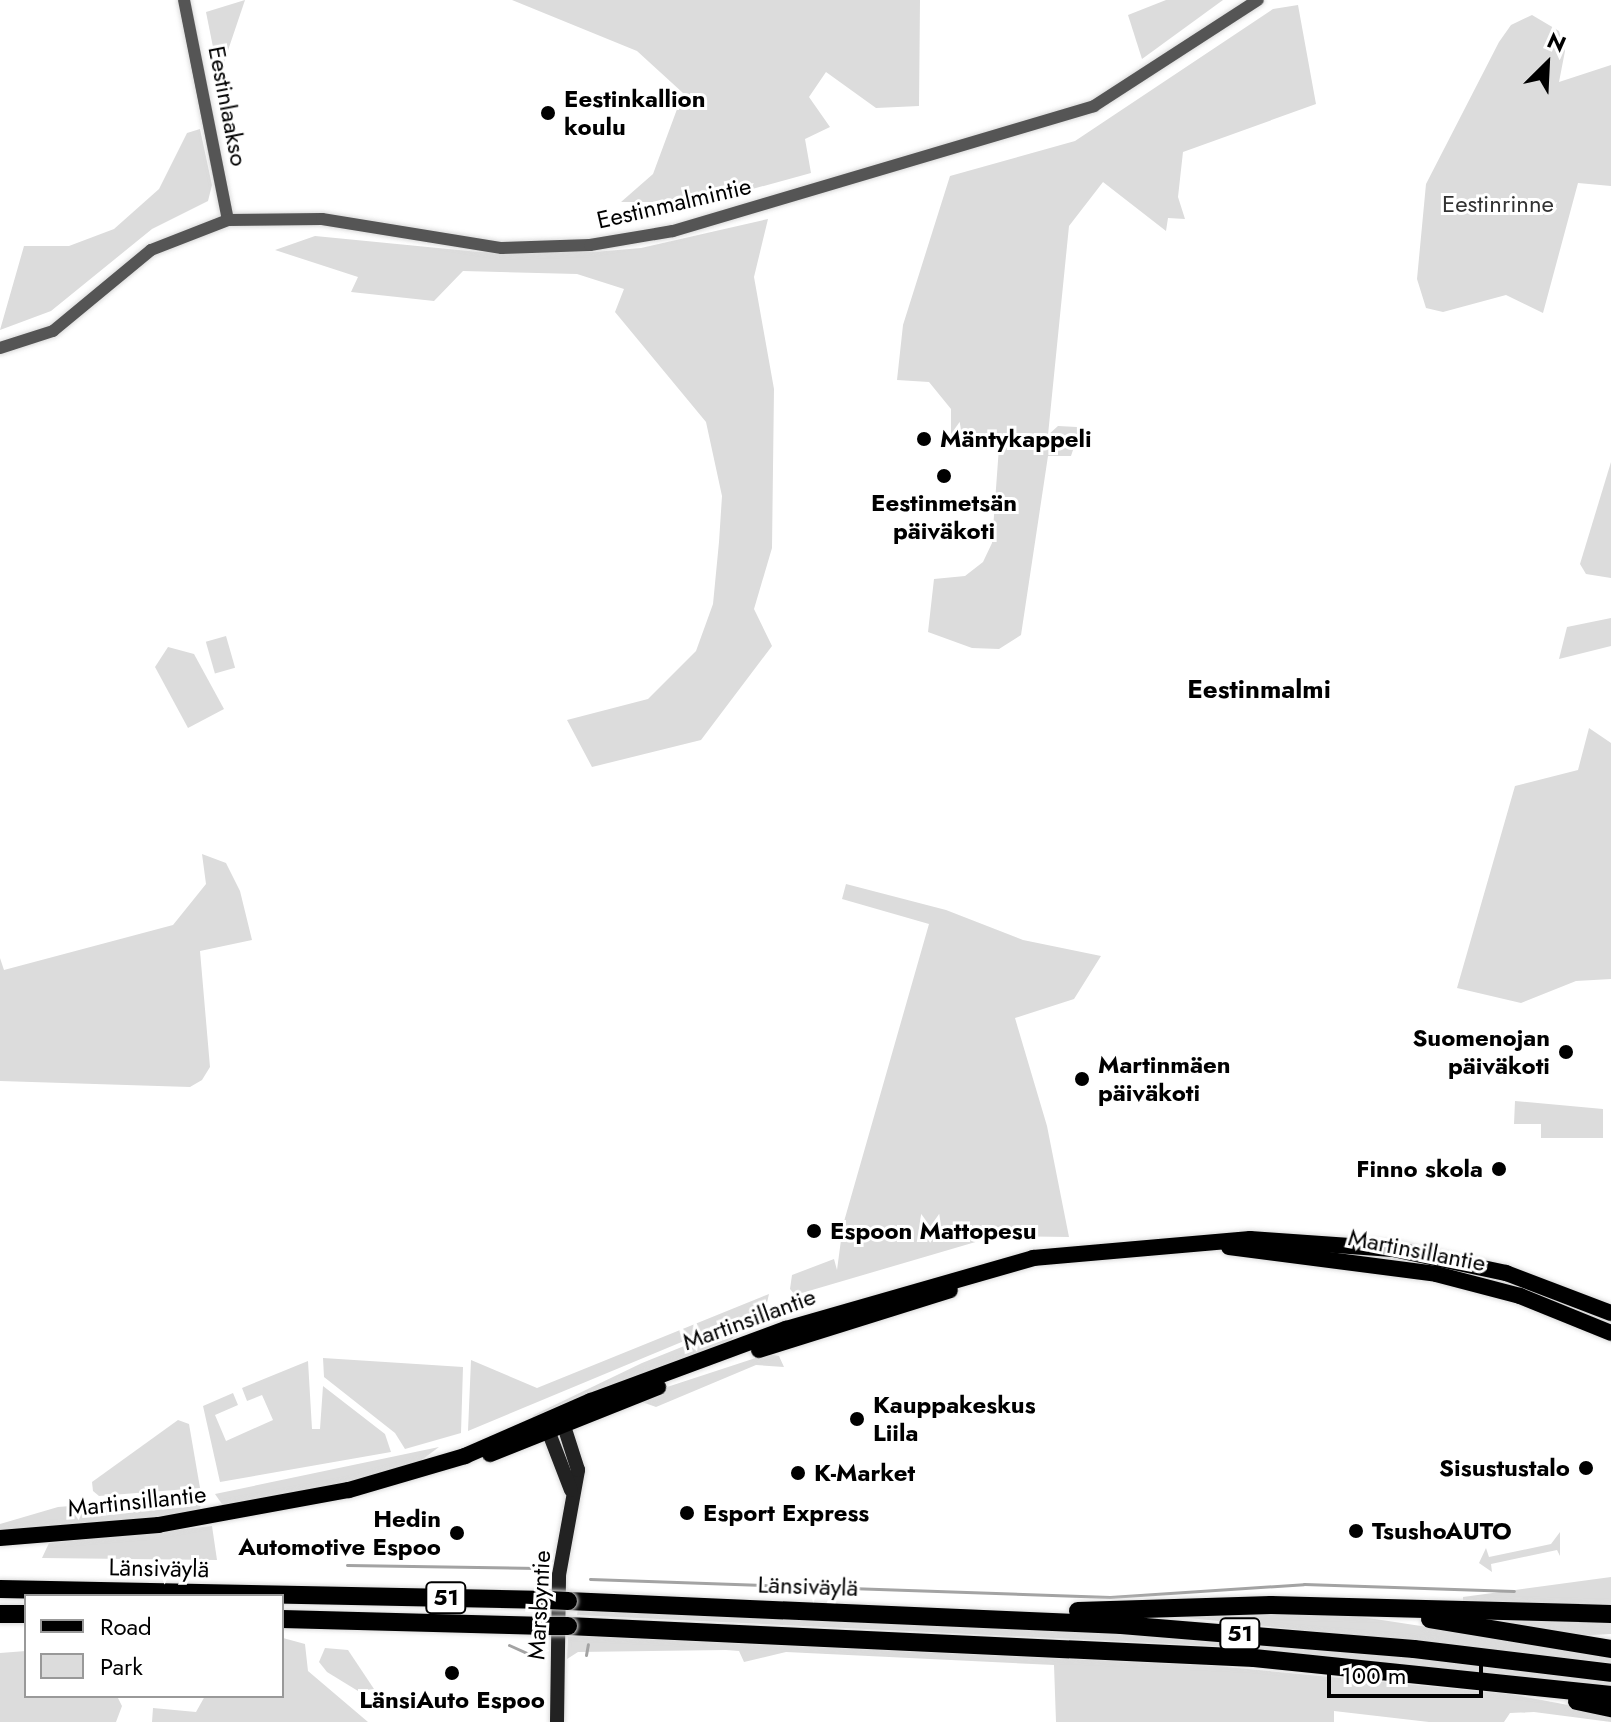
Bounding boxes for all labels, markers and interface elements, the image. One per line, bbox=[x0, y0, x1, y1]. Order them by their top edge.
north arrow bbox=[1507, 24, 1587, 104]
text: N bbox=[1542, 24, 1571, 60]
street label: Eestinlaakso bbox=[202, 43, 254, 169]
place label: Eestinkallion koulu bbox=[564, 85, 706, 141]
marker: Eestinkallion koulu bbox=[539, 104, 557, 122]
street label: Eestinmalmintie bbox=[594, 171, 754, 235]
park label: Eestinrinne bbox=[1442, 190, 1554, 218]
place label: Mäntykappeli bbox=[940, 425, 1092, 453]
marker: Mäntykappeli bbox=[915, 430, 933, 448]
marker: Eestinmetsän päiväkoti bbox=[935, 467, 953, 485]
place label: Eestinmetsän päiväkoti bbox=[871, 489, 1017, 545]
district label: Eestinmalmi bbox=[1187, 674, 1331, 706]
place label: Suomenojan päiväkoti bbox=[1412, 1024, 1550, 1080]
marker: Suomenojan päiväkoti bbox=[1557, 1043, 1575, 1061]
place label: Martinmäen päiväkoti bbox=[1098, 1051, 1231, 1107]
marker: Martinmäen päiväkoti bbox=[1073, 1070, 1091, 1088]
place label: Finno skola bbox=[1356, 1155, 1483, 1183]
marker: Finno skola bbox=[1490, 1160, 1508, 1178]
place label: Espoon Mattopesu bbox=[830, 1217, 1037, 1245]
marker: Espoon Mattopesu bbox=[805, 1222, 823, 1240]
street label: Martinsillantie bbox=[1346, 1223, 1488, 1277]
street label: Martinsillantie bbox=[679, 1282, 819, 1356]
place label: Kauppakeskus Liila bbox=[873, 1391, 1036, 1447]
marker: Kauppakeskus Liila bbox=[848, 1410, 866, 1428]
place label: Sisustustalo bbox=[1439, 1454, 1570, 1482]
place label: K-Market bbox=[814, 1459, 915, 1487]
marker: Sisustustalo bbox=[1577, 1459, 1595, 1477]
marker: K-Market bbox=[789, 1464, 807, 1482]
street label: Martinsillantie bbox=[66, 1479, 208, 1523]
place label: Esport Express bbox=[703, 1499, 869, 1527]
marker: Esport Express bbox=[678, 1504, 696, 1522]
place label: Hedin Automotive Espoo bbox=[238, 1505, 441, 1561]
place label: TsushoAUTO bbox=[1372, 1517, 1512, 1545]
marker: TsushoAUTO bbox=[1347, 1522, 1365, 1540]
marker: Hedin Automotive Espoo bbox=[448, 1524, 466, 1542]
street label: Marsbyntie bbox=[522, 1549, 556, 1661]
street label: Länsiväylä bbox=[108, 1553, 210, 1583]
street label: Länsiväylä bbox=[757, 1570, 859, 1602]
road number: 51 bbox=[424, 1580, 468, 1616]
legend bbox=[24, 1594, 284, 1698]
text: Road bbox=[100, 1609, 152, 1644]
road number: 51 bbox=[1218, 1616, 1262, 1652]
scale bar bbox=[1331, 1646, 1487, 1696]
text: Park bbox=[100, 1649, 143, 1684]
text: 100 m bbox=[1341, 1658, 1407, 1693]
marker: LänsiAuto Espoo bbox=[443, 1664, 461, 1682]
place label: LänsiAuto Espoo bbox=[359, 1686, 545, 1714]

